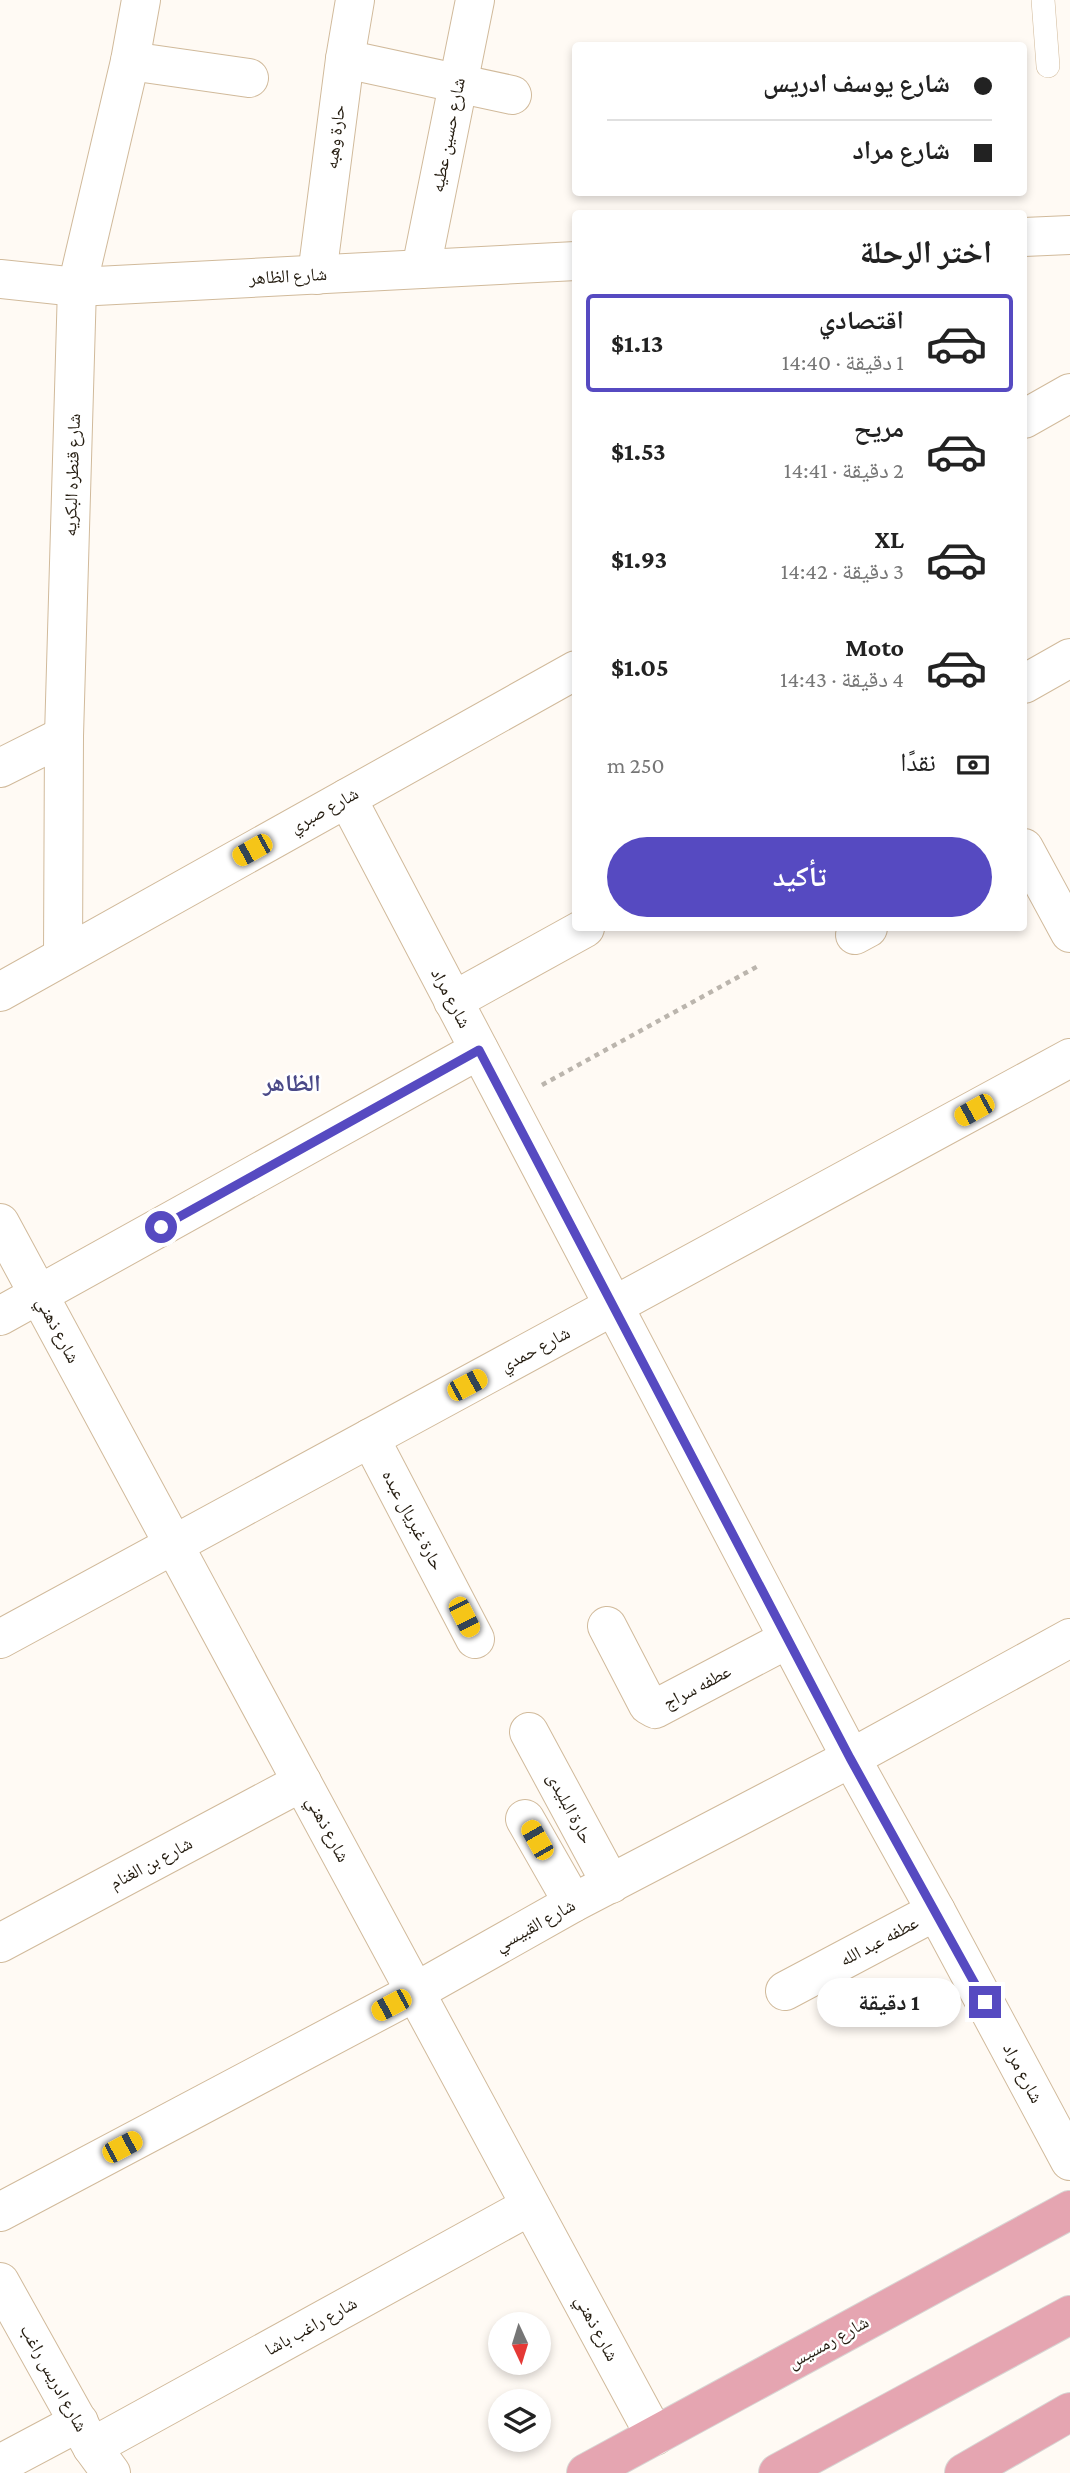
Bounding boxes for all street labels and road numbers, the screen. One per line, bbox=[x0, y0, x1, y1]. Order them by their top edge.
street label: شارع حسين عطيه bbox=[427, 76, 470, 194]
street label: حارة وهبه bbox=[321, 104, 349, 170]
street label: شارع الظاهر bbox=[248, 264, 328, 289]
street label: شارع قنطره البكريه bbox=[60, 413, 85, 537]
street label: شارع صبري bbox=[286, 783, 364, 841]
street label: شارع مراد bbox=[426, 965, 475, 1032]
street label: شارع ذهني bbox=[28, 1294, 84, 1369]
street label: شارع حمدي bbox=[497, 1322, 575, 1380]
street label: حارة غبريال عبده bbox=[377, 1467, 448, 1574]
street label: عطفه سراج bbox=[660, 1661, 735, 1715]
street label: حارة البليدى bbox=[542, 1769, 597, 1847]
street label: شارع ذهني bbox=[298, 1793, 354, 1868]
street label: شارع بن الغنام bbox=[106, 1833, 197, 1895]
street label: شارع القبيسي bbox=[491, 1895, 581, 1959]
street label: عطفه عبد الله bbox=[836, 1912, 922, 1970]
street label: شارع مراد bbox=[998, 2040, 1047, 2107]
street label: شارع ذهني bbox=[567, 2292, 623, 2367]
street label: شارع راغب باشا bbox=[262, 2293, 361, 2360]
street label: شارع رمسيس bbox=[784, 2312, 872, 2373]
street label: شارع ادريس راغب bbox=[15, 2321, 92, 2435]

